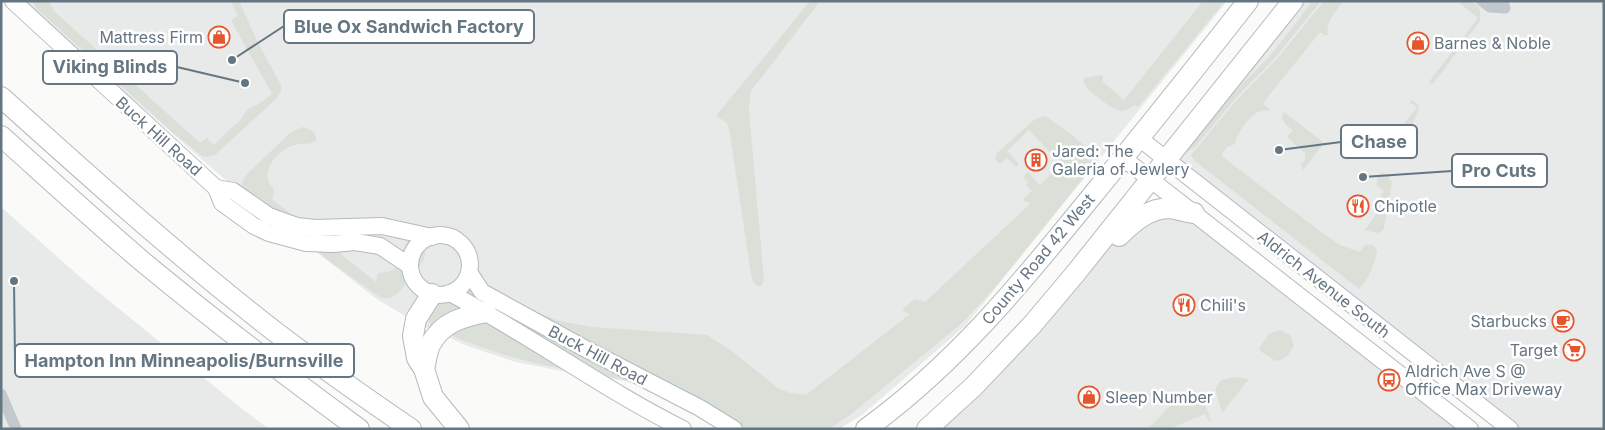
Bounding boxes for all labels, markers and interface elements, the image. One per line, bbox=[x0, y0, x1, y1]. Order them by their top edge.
callout: Blue Ox Sandwich Factory bbox=[284, 10, 534, 43]
text: Blue Ox Sandwich Factory bbox=[294, 16, 524, 37]
shop icon: Mattress Firm bbox=[207, 25, 231, 49]
place label: Mattress Firm bbox=[99, 27, 203, 47]
shop icon: Barnes & Noble bbox=[1406, 31, 1430, 55]
place label: Barnes & Noble bbox=[1434, 33, 1551, 53]
callout: Viking Blinds bbox=[43, 51, 177, 84]
text: Viking Blinds bbox=[53, 56, 167, 77]
street label: Buck Hill Road bbox=[112, 92, 206, 180]
callout: Chase bbox=[1341, 125, 1417, 158]
text: Chase bbox=[1351, 131, 1407, 152]
place label: Jared: The Galeria of Jewlery bbox=[1052, 141, 1190, 179]
building icon: Jared: The Galeria of Jewlery bbox=[1024, 148, 1048, 172]
callout: Pro Cuts bbox=[1452, 154, 1547, 187]
text: Pro Cuts bbox=[1462, 160, 1536, 181]
street label: County Road 42 West bbox=[977, 189, 1099, 329]
restaurant icon: Chipotle bbox=[1346, 194, 1370, 218]
place label: Chipotle bbox=[1374, 196, 1437, 216]
street label: Aldrich Avenue South bbox=[1254, 226, 1394, 342]
restaurant icon: Chili's bbox=[1172, 293, 1196, 317]
place label: Chili's bbox=[1200, 295, 1246, 315]
cafe icon: Starbucks bbox=[1551, 309, 1575, 333]
place label: Starbucks bbox=[1471, 311, 1547, 331]
street label: Buck Hill Road bbox=[545, 321, 651, 389]
supermarket icon: Target bbox=[1562, 338, 1586, 362]
place label: Target bbox=[1510, 340, 1558, 360]
callout: Hampton Inn Minneapolis/Burnsville bbox=[15, 344, 354, 377]
text: Hampton Inn Minneapolis/Burnsville bbox=[25, 350, 344, 371]
place label: Aldrich Ave S @ Office Max Driveway bbox=[1405, 361, 1562, 399]
bus stop icon: Aldrich Ave S @ Office Max Driveway bbox=[1377, 368, 1401, 392]
shop icon: Sleep Number bbox=[1077, 385, 1101, 409]
place label: Sleep Number bbox=[1105, 387, 1213, 407]

